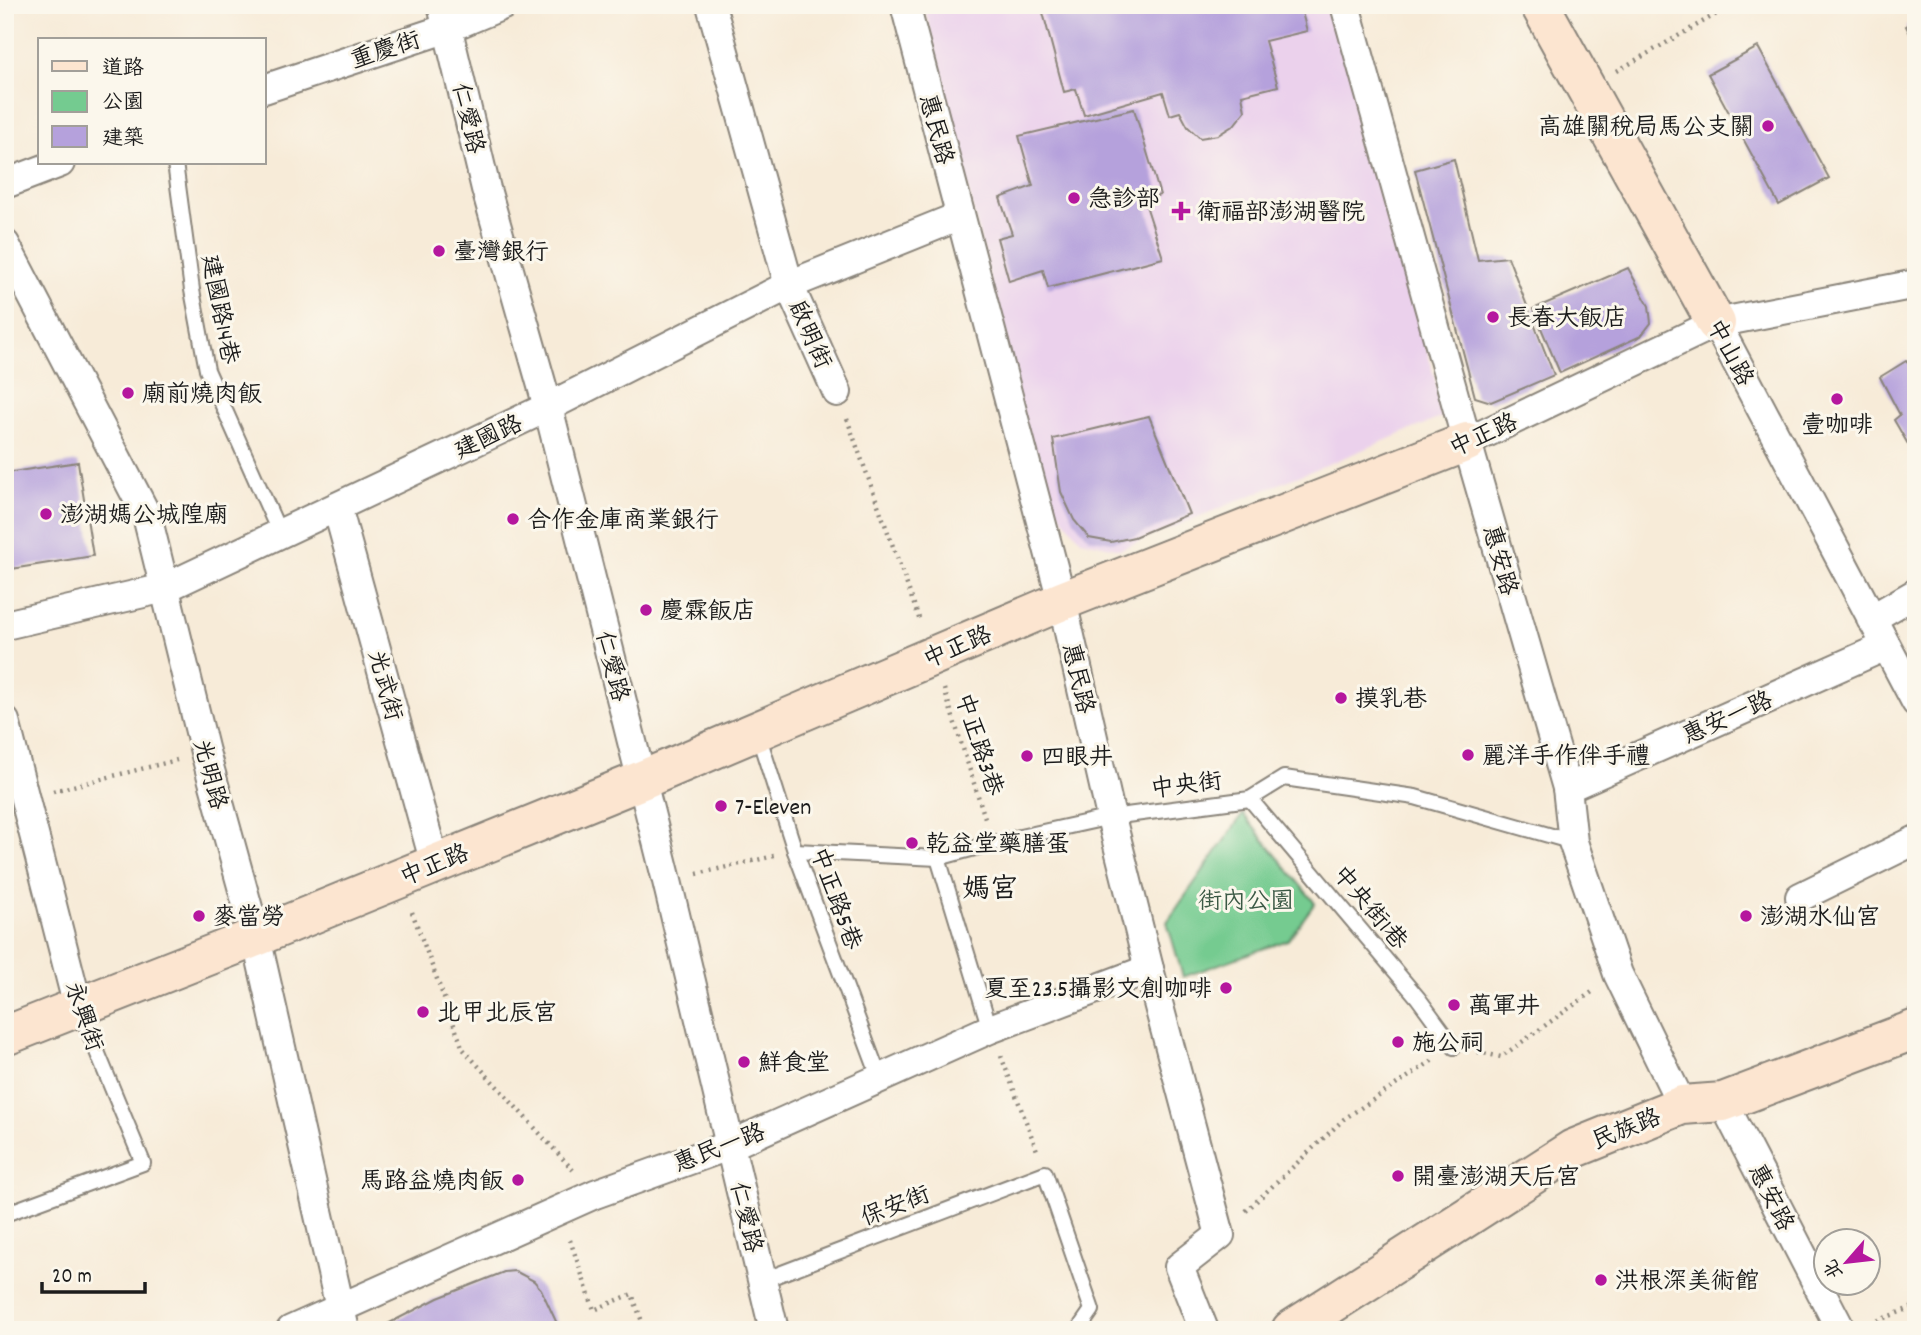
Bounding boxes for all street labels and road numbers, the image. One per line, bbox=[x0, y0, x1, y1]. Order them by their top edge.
street label: 重慶街 bbox=[346, 25, 425, 79]
street label: 仁愛路 bbox=[441, 80, 491, 158]
street label: 惠民路 bbox=[908, 91, 960, 169]
street label: 建國路14巷 bbox=[191, 252, 245, 367]
street label: 啟明街 bbox=[778, 295, 838, 375]
street label: 中山路 bbox=[1696, 314, 1760, 393]
street label: 中正路 bbox=[1444, 407, 1524, 467]
street label: 建國路 bbox=[449, 408, 529, 469]
street label: 惠安路 bbox=[1472, 522, 1524, 600]
street label: 中正路 bbox=[918, 619, 998, 678]
street label: 仁愛路 bbox=[585, 628, 635, 706]
street label: 惠民路 bbox=[1051, 640, 1101, 718]
street label: 光武街 bbox=[357, 647, 409, 725]
street label: 惠安一路 bbox=[1677, 685, 1779, 755]
street label: 中正路3巷 bbox=[944, 689, 1010, 801]
street label: 光明路 bbox=[182, 736, 234, 814]
street label: 中央街 bbox=[1149, 766, 1224, 808]
street label: 中正路 bbox=[395, 838, 475, 896]
street label: 中正路5巷 bbox=[800, 843, 868, 955]
street label: 中央街1巷 bbox=[1323, 859, 1414, 959]
street label: 永興街 bbox=[54, 977, 110, 1057]
street label: 民族路 bbox=[1587, 1102, 1667, 1160]
street label: 惠民一路 bbox=[669, 1117, 771, 1183]
street label: 惠安路 bbox=[1738, 1159, 1801, 1238]
street label: 仁愛路 bbox=[719, 1179, 769, 1257]
street label: 保安街 bbox=[856, 1179, 936, 1237]

